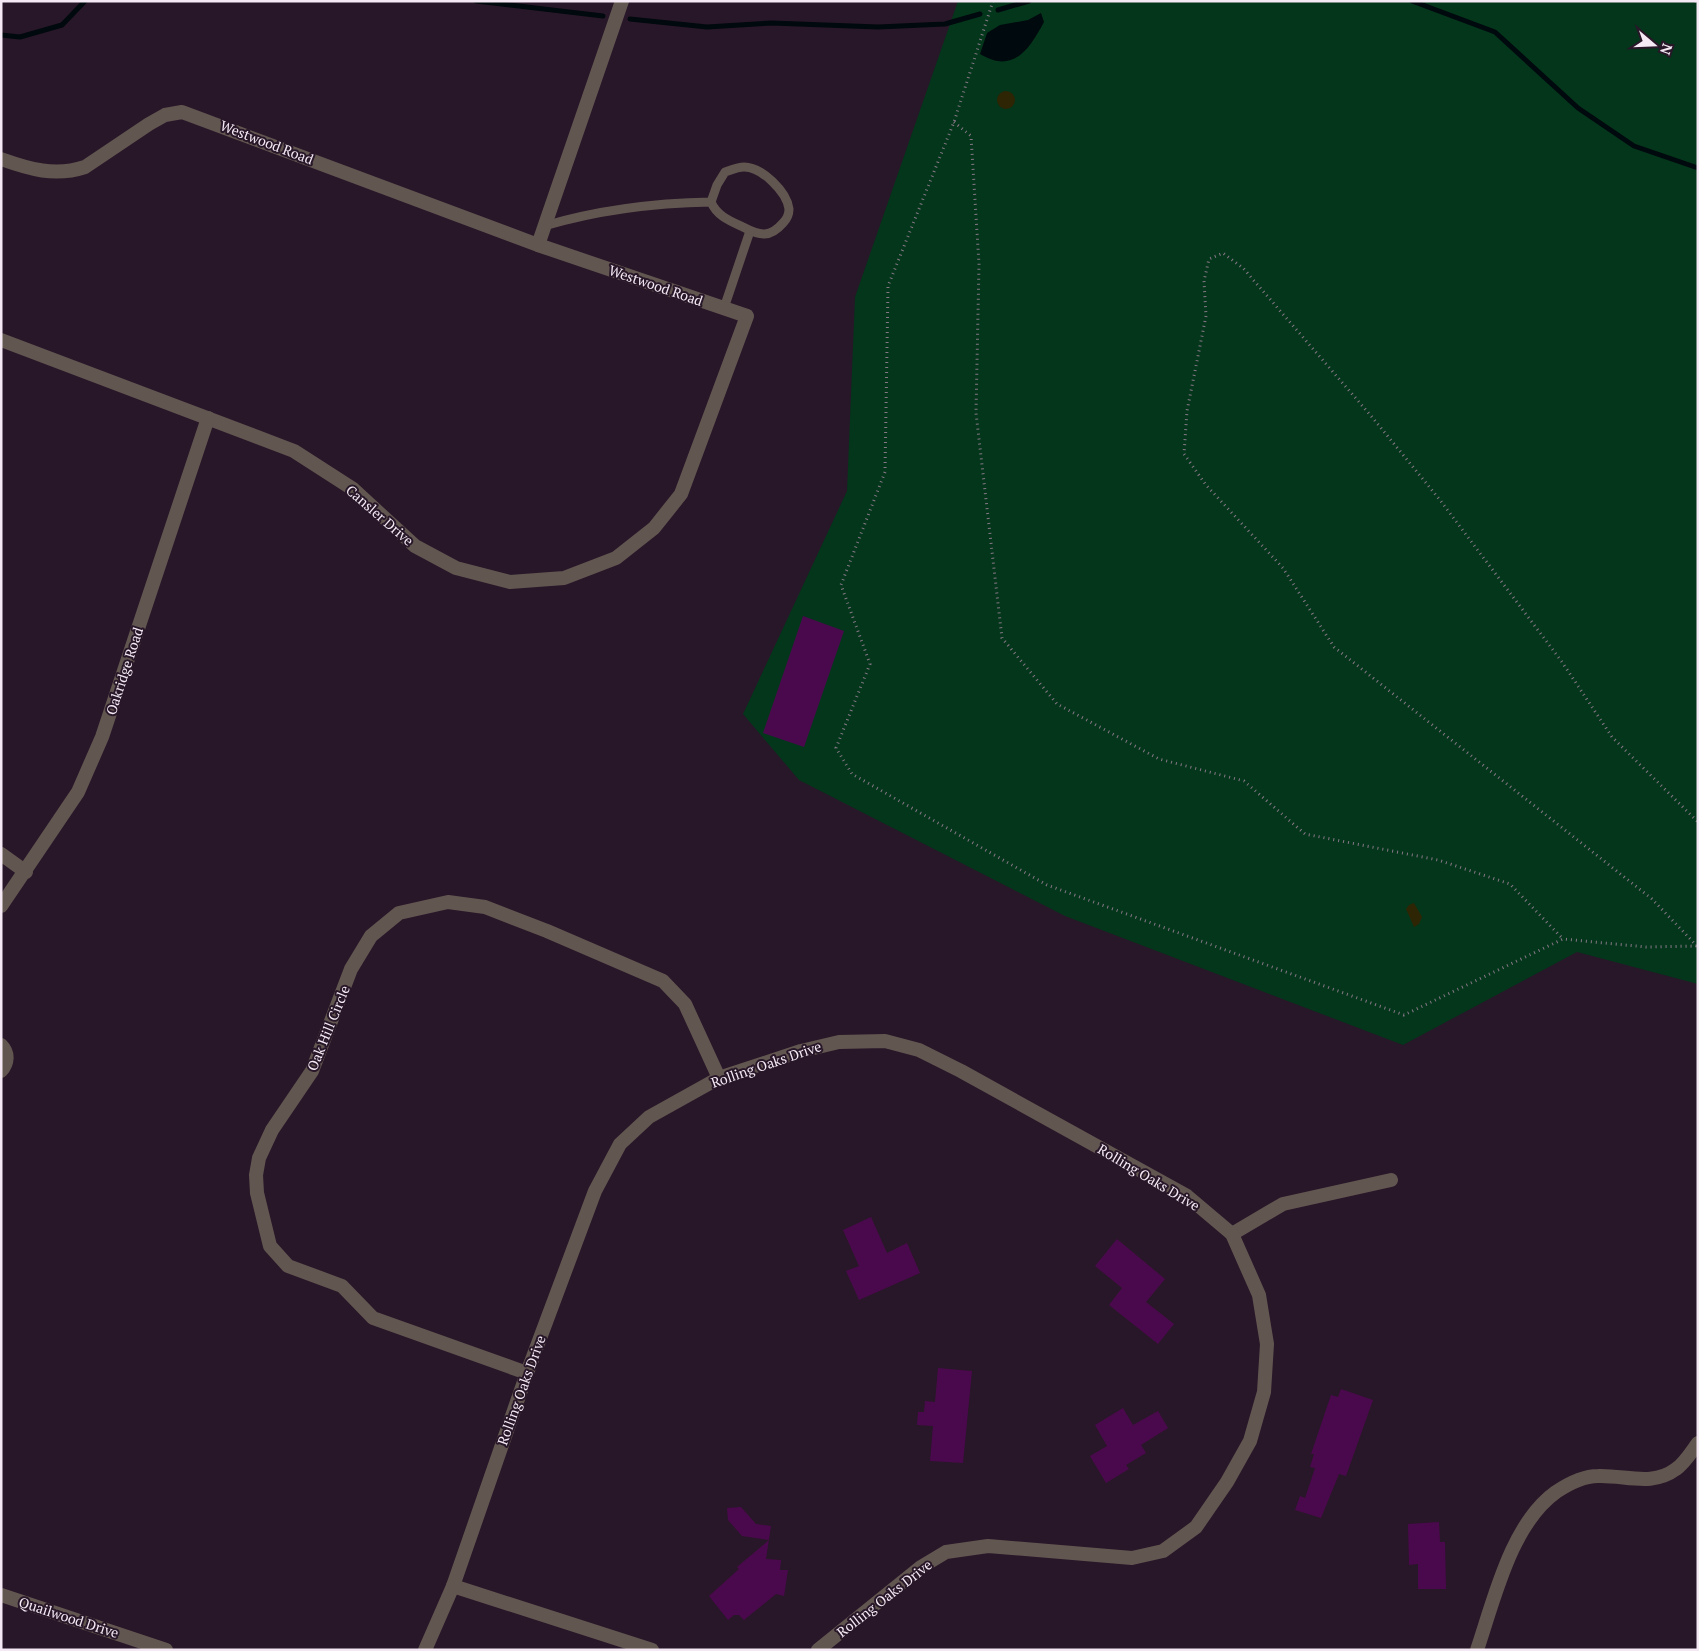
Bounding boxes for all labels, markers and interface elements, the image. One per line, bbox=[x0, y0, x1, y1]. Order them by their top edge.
north arrow bbox=[1629, 20, 1679, 70]
text: N bbox=[1656, 41, 1677, 58]
street label: Westwood Road bbox=[218, 116, 317, 169]
street label: Westwood Road bbox=[606, 260, 706, 310]
street label: Cansler Drive bbox=[342, 480, 418, 550]
street label: Oakridge Road bbox=[101, 625, 147, 717]
street label: Oak Hill Circle bbox=[302, 982, 354, 1074]
street label: Rolling Oaks Drive bbox=[708, 1036, 824, 1092]
street label: Rolling Oaks Drive bbox=[1095, 1139, 1203, 1215]
street label: Rolling Oaks Drive bbox=[492, 1332, 550, 1448]
street label: Rolling Oaks Drive bbox=[833, 1555, 935, 1641]
street label: Quailwood Drive bbox=[17, 1592, 121, 1642]

